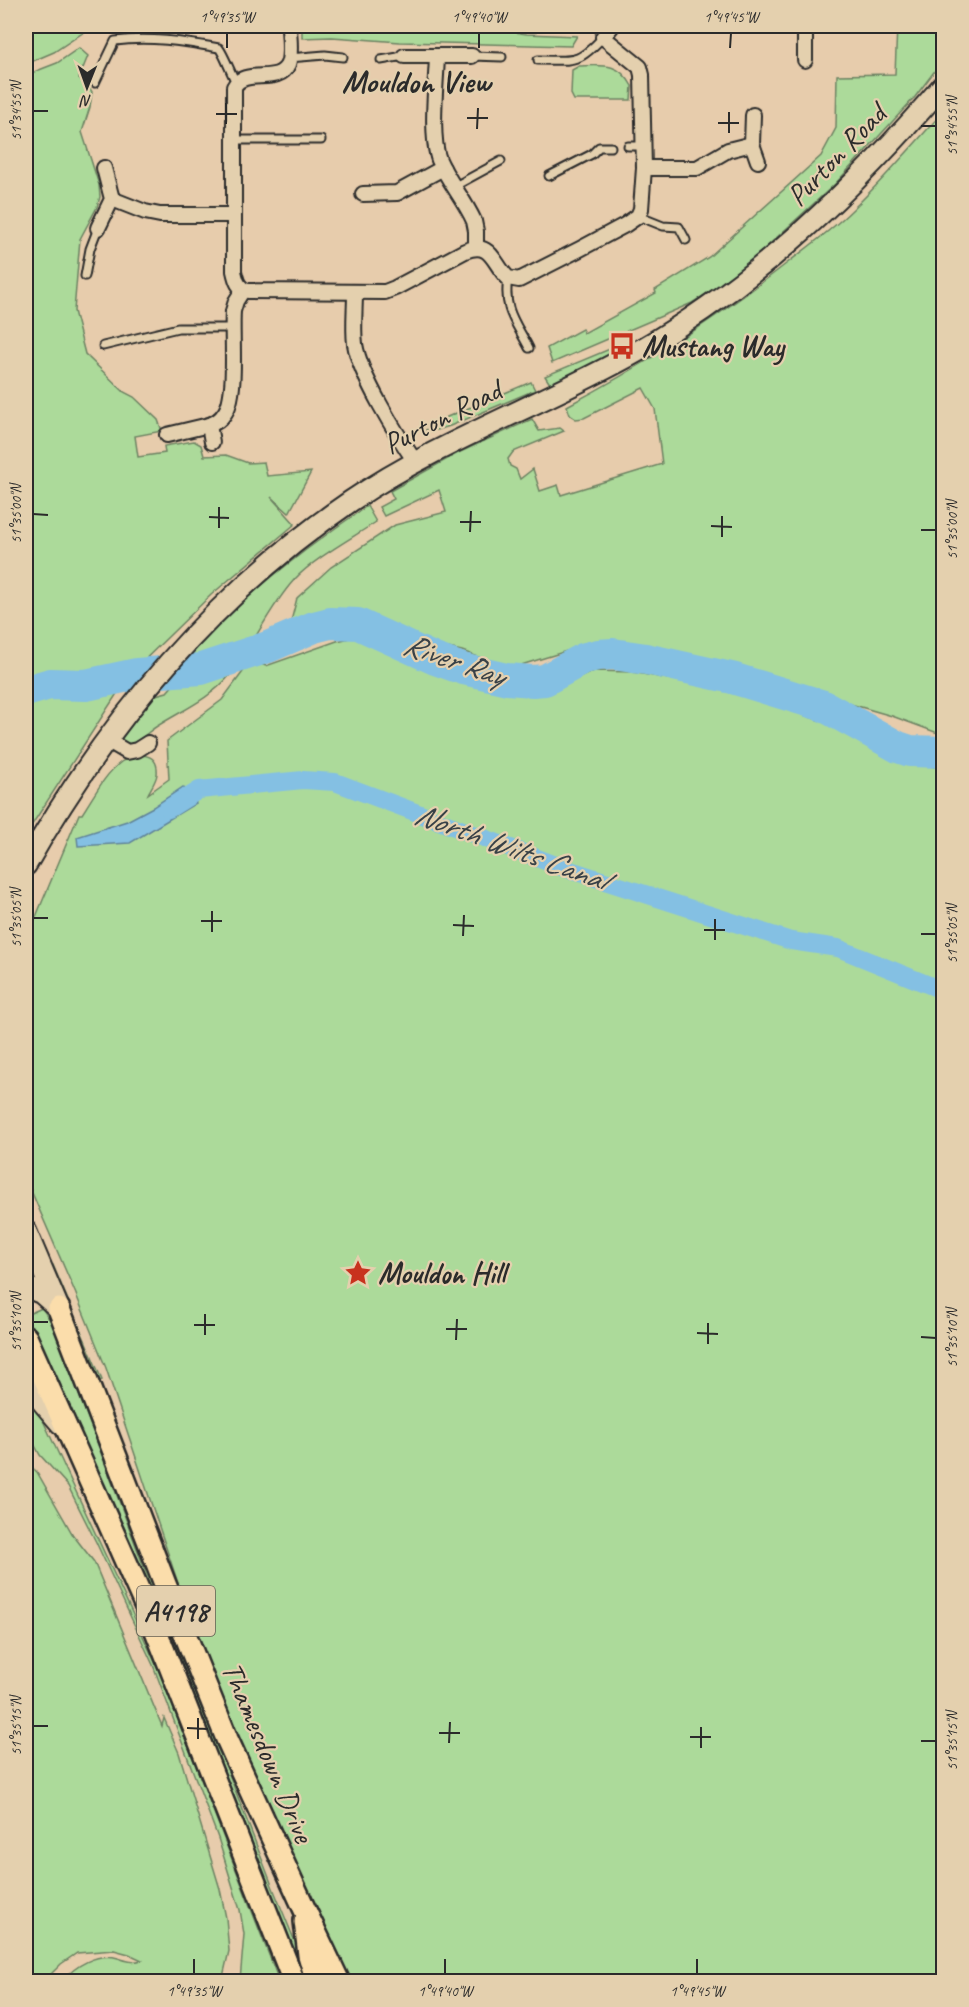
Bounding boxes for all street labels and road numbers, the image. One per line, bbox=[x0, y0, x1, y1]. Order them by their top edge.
street label: Purton Road bbox=[778, 93, 897, 214]
street label: Purton Road bbox=[377, 369, 511, 463]
road number: A4198 bbox=[137, 1586, 215, 1636]
street label: Thamesdown Drive bbox=[213, 1656, 324, 1850]

